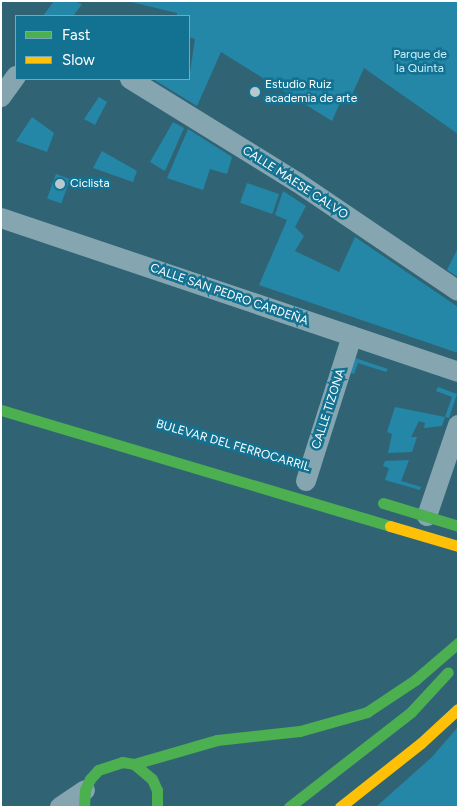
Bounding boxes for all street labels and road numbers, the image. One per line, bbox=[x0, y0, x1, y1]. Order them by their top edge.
street label: CALLE MAESE CALVO bbox=[240, 144, 350, 222]
street label: CALLE SAN PEDRO CARDEÑA bbox=[148, 261, 310, 329]
street label: CALLE TIZONA bbox=[309, 367, 349, 451]
street label: BULEVAR DEL FERROCARRIL bbox=[154, 417, 312, 475]

